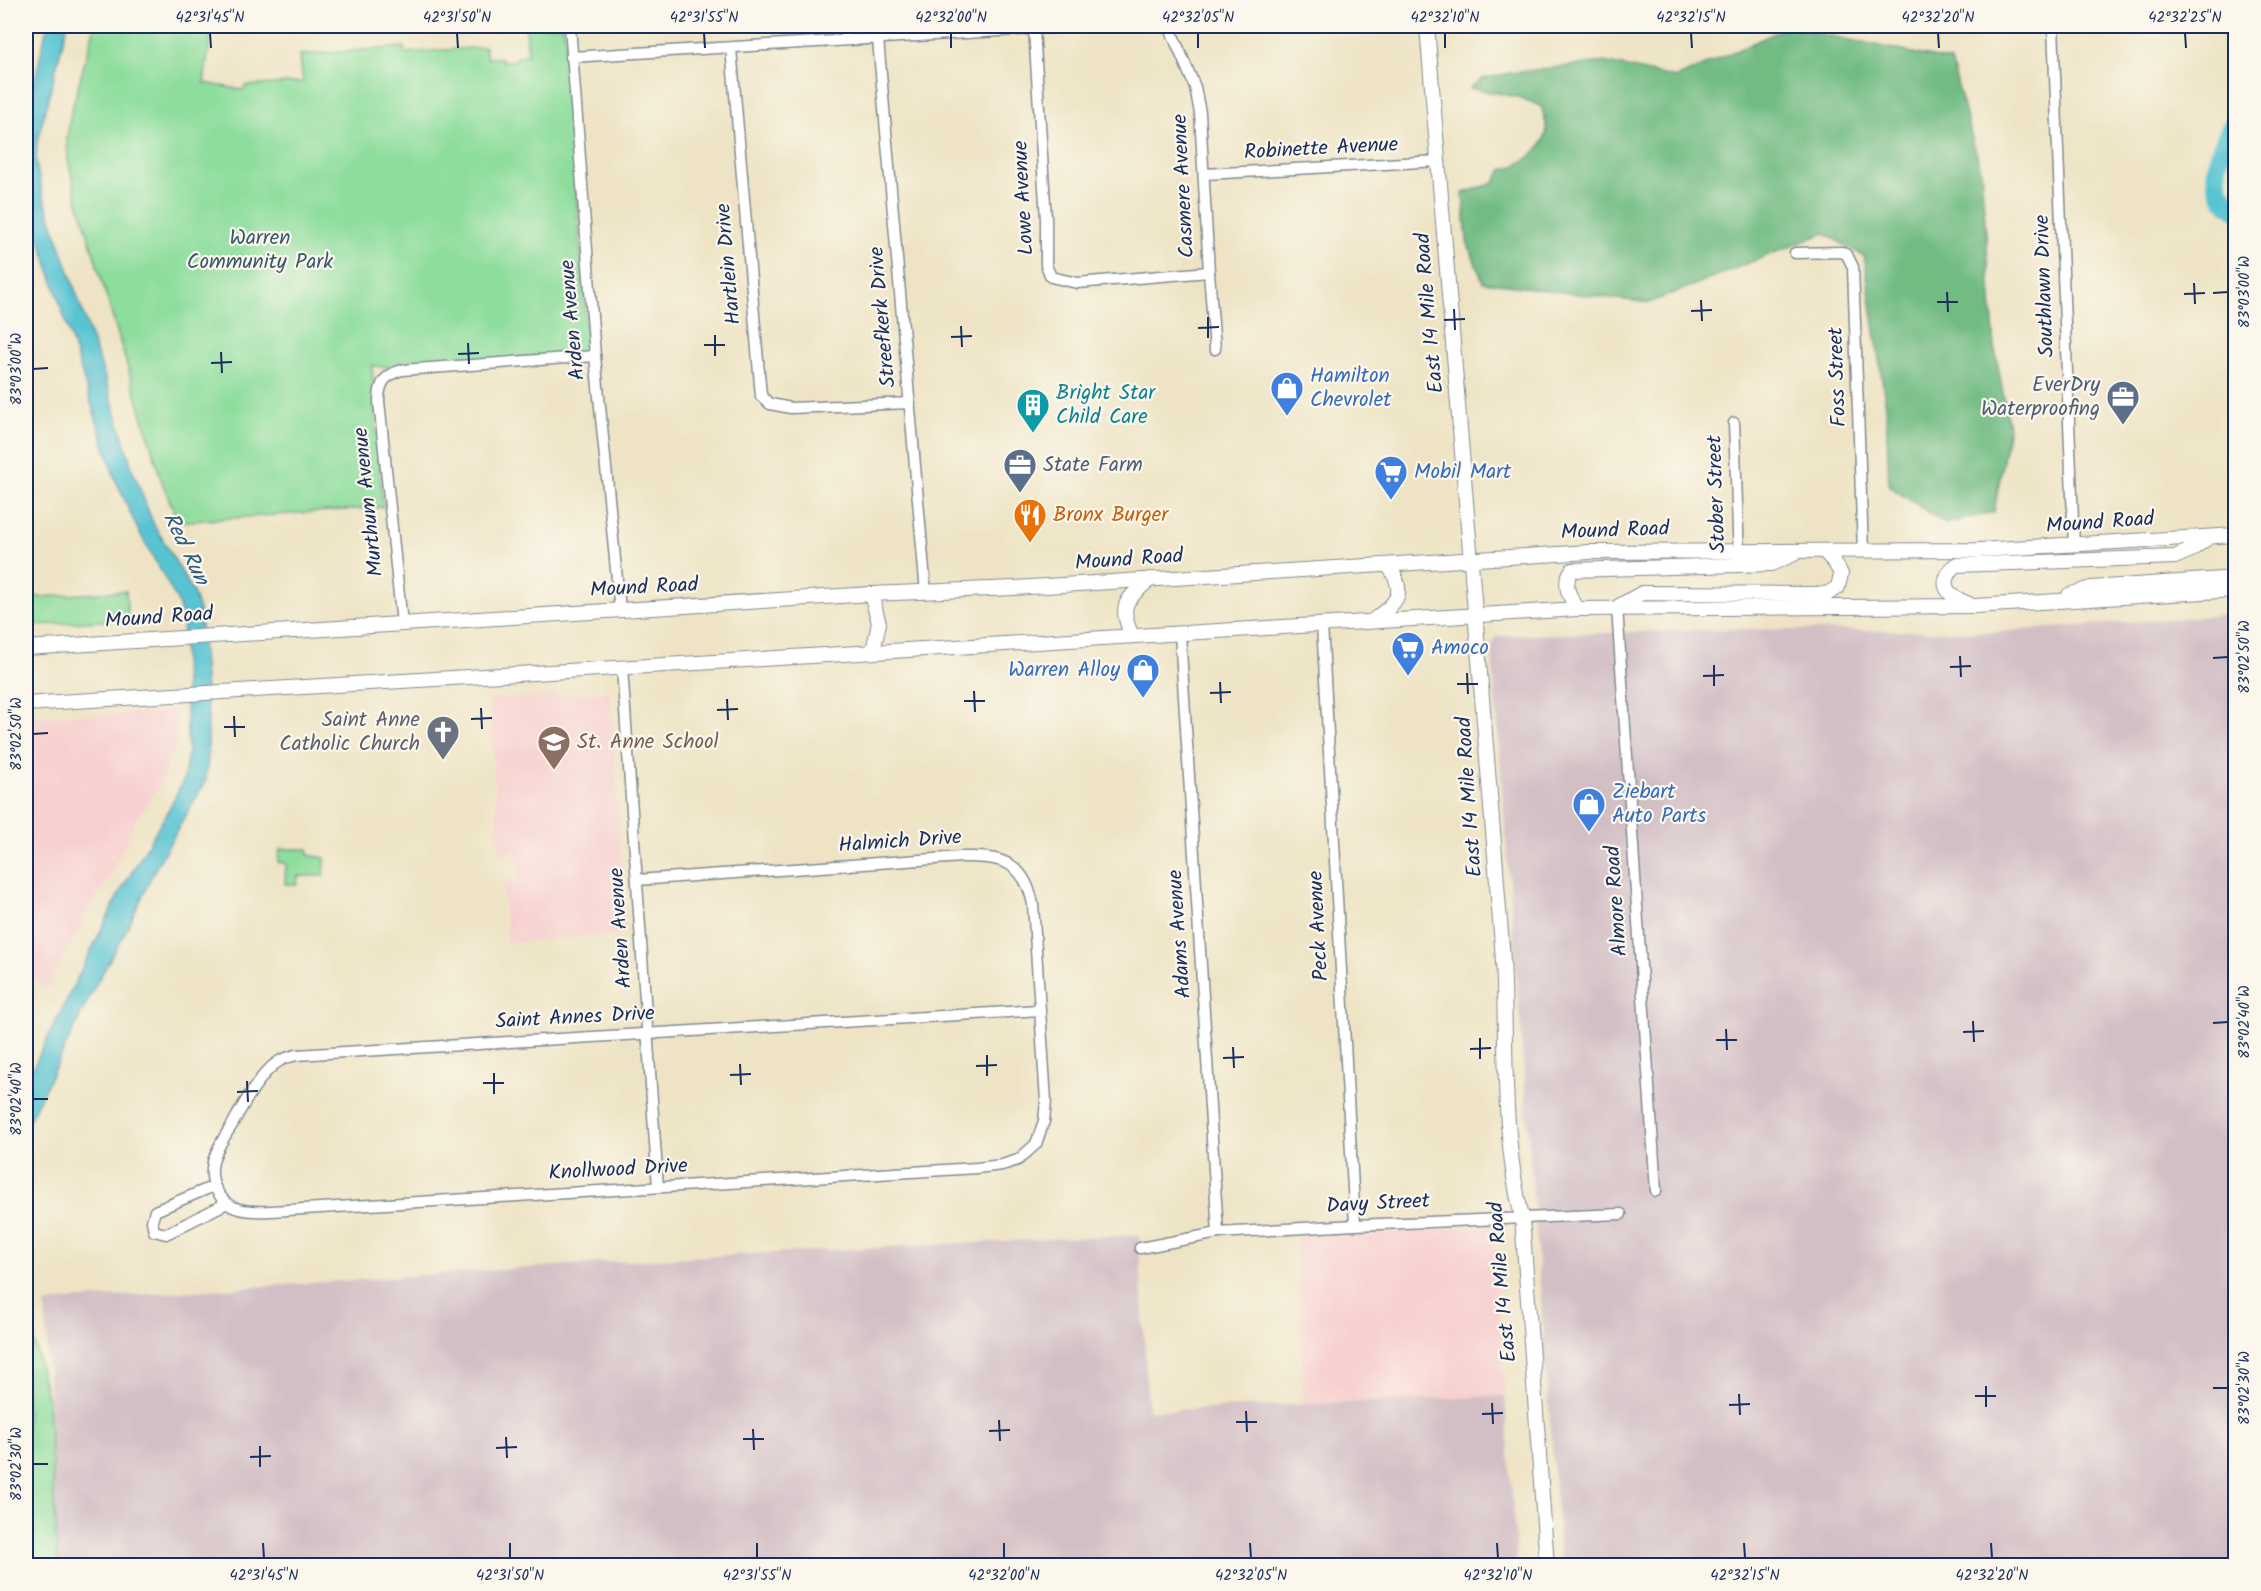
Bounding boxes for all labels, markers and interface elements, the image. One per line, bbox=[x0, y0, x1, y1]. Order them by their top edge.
text: 42°31'45"N bbox=[176, 6, 244, 30]
text: 42°31'50"N bbox=[423, 6, 491, 30]
text: 42°31'55"N bbox=[670, 6, 738, 30]
text: 42°32'00"N bbox=[915, 6, 987, 30]
text: 42°32'05"N bbox=[1162, 6, 1234, 30]
text: 42°32'10"N bbox=[1411, 6, 1479, 30]
text: 42°32'15"N bbox=[1656, 6, 1726, 30]
text: 42°32'20"N bbox=[1902, 6, 1974, 30]
text: 42°32'25"N bbox=[2148, 6, 2222, 30]
street label: Casmere Avenue bbox=[1164, 113, 1204, 259]
street label: Robinette Avenue bbox=[1243, 128, 1399, 170]
street label: Lowe Avenue bbox=[1004, 139, 1043, 256]
street label: Hartlein Drive bbox=[707, 201, 751, 326]
street label: Southlawn Drive bbox=[2026, 214, 2064, 358]
park label: Warren Community Park bbox=[187, 222, 333, 279]
street label: East 14 Mile Road bbox=[1407, 231, 1453, 395]
street label: Streefkerk Drive bbox=[860, 245, 906, 389]
text: 83°03'00"W bbox=[2233, 255, 2257, 328]
street label: Arden Avenue bbox=[551, 258, 595, 382]
street label: Foss Street bbox=[1820, 326, 1856, 428]
text: 83°03'00"W bbox=[5, 332, 29, 405]
place label: Hamilton Chevrolet bbox=[1310, 360, 1392, 417]
place label: EverDry Waterproofing bbox=[1981, 369, 2100, 426]
shop icon: Hamilton Chevrolet bbox=[1269, 370, 1305, 417]
place label: Bright Star Child Care bbox=[1056, 377, 1156, 434]
office icon: EverDry Waterproofing bbox=[2105, 379, 2141, 426]
building icon: Bright Star Child Care bbox=[1015, 387, 1051, 434]
street label: Murthum Avenue bbox=[345, 425, 393, 578]
street label: Stober Street bbox=[1698, 434, 1736, 553]
office icon: State Farm bbox=[1002, 447, 1038, 494]
place label: State Farm bbox=[1043, 449, 1143, 482]
supermarket icon: Mobil Mart bbox=[1373, 454, 1409, 501]
place label: Mobil Mart bbox=[1414, 456, 1512, 489]
restaurant icon: Bronx Burger bbox=[1012, 497, 1048, 544]
place label: Bronx Burger bbox=[1053, 499, 1169, 532]
street label: Mound Road bbox=[2045, 503, 2156, 543]
water label: Red Run bbox=[152, 506, 219, 594]
street label: Mound Road bbox=[1560, 513, 1670, 549]
street label: Mound Road bbox=[1074, 540, 1185, 580]
street label: Mound Road bbox=[589, 569, 699, 607]
street label: Mound Road bbox=[104, 598, 215, 638]
text: 83°02'50"W bbox=[2233, 620, 2257, 694]
supermarket icon: Amoco bbox=[1390, 630, 1426, 677]
place label: Amoco bbox=[1431, 632, 1489, 665]
shop icon: Warren Alloy bbox=[1125, 652, 1161, 699]
place label: Warren Alloy bbox=[1008, 654, 1120, 687]
text: 83°02'50"W bbox=[5, 697, 29, 771]
place label: Saint Anne Catholic Church bbox=[279, 704, 421, 761]
church icon: Saint Anne Catholic Church bbox=[425, 714, 461, 761]
street label: East 14 Mile Road bbox=[1448, 715, 1492, 878]
school or university icon: St. Anne School bbox=[536, 724, 572, 771]
place label: St. Anne School bbox=[577, 726, 719, 759]
place label: Ziebart Auto Parts bbox=[1612, 776, 1706, 833]
shop icon: Ziebart Auto Parts bbox=[1571, 786, 1607, 833]
street label: Halmich Drive bbox=[837, 821, 963, 863]
street label: Almore Road bbox=[1597, 844, 1637, 958]
street label: Arden Avenue bbox=[600, 866, 642, 990]
street label: Adams Avenue bbox=[1159, 868, 1201, 1000]
street label: Peck Avenue bbox=[1300, 870, 1338, 982]
text: 83°02'40"W bbox=[2233, 985, 2257, 1059]
street label: Saint Annes Drive bbox=[494, 997, 656, 1039]
text: 83°02'40"W bbox=[5, 1062, 29, 1136]
street label: Knollwood Drive bbox=[548, 1150, 689, 1190]
street label: Davy Street bbox=[1325, 1185, 1432, 1223]
street label: East 14 Mile Road bbox=[1480, 1200, 1526, 1364]
text: 83°02'30"W bbox=[2233, 1351, 2257, 1425]
text: 83°02'30"W bbox=[5, 1427, 29, 1501]
text: 42°31'45"N bbox=[230, 1564, 298, 1588]
text: 42°31'50"N bbox=[476, 1564, 544, 1588]
text: 42°31'55"N bbox=[723, 1564, 791, 1588]
text: 42°32'00"N bbox=[968, 1564, 1040, 1588]
text: 42°32'05"N bbox=[1215, 1564, 1287, 1588]
text: 42°32'10"N bbox=[1464, 1564, 1532, 1588]
text: 42°32'15"N bbox=[1710, 1564, 1780, 1588]
text: 42°32'20"N bbox=[1956, 1564, 2028, 1588]

